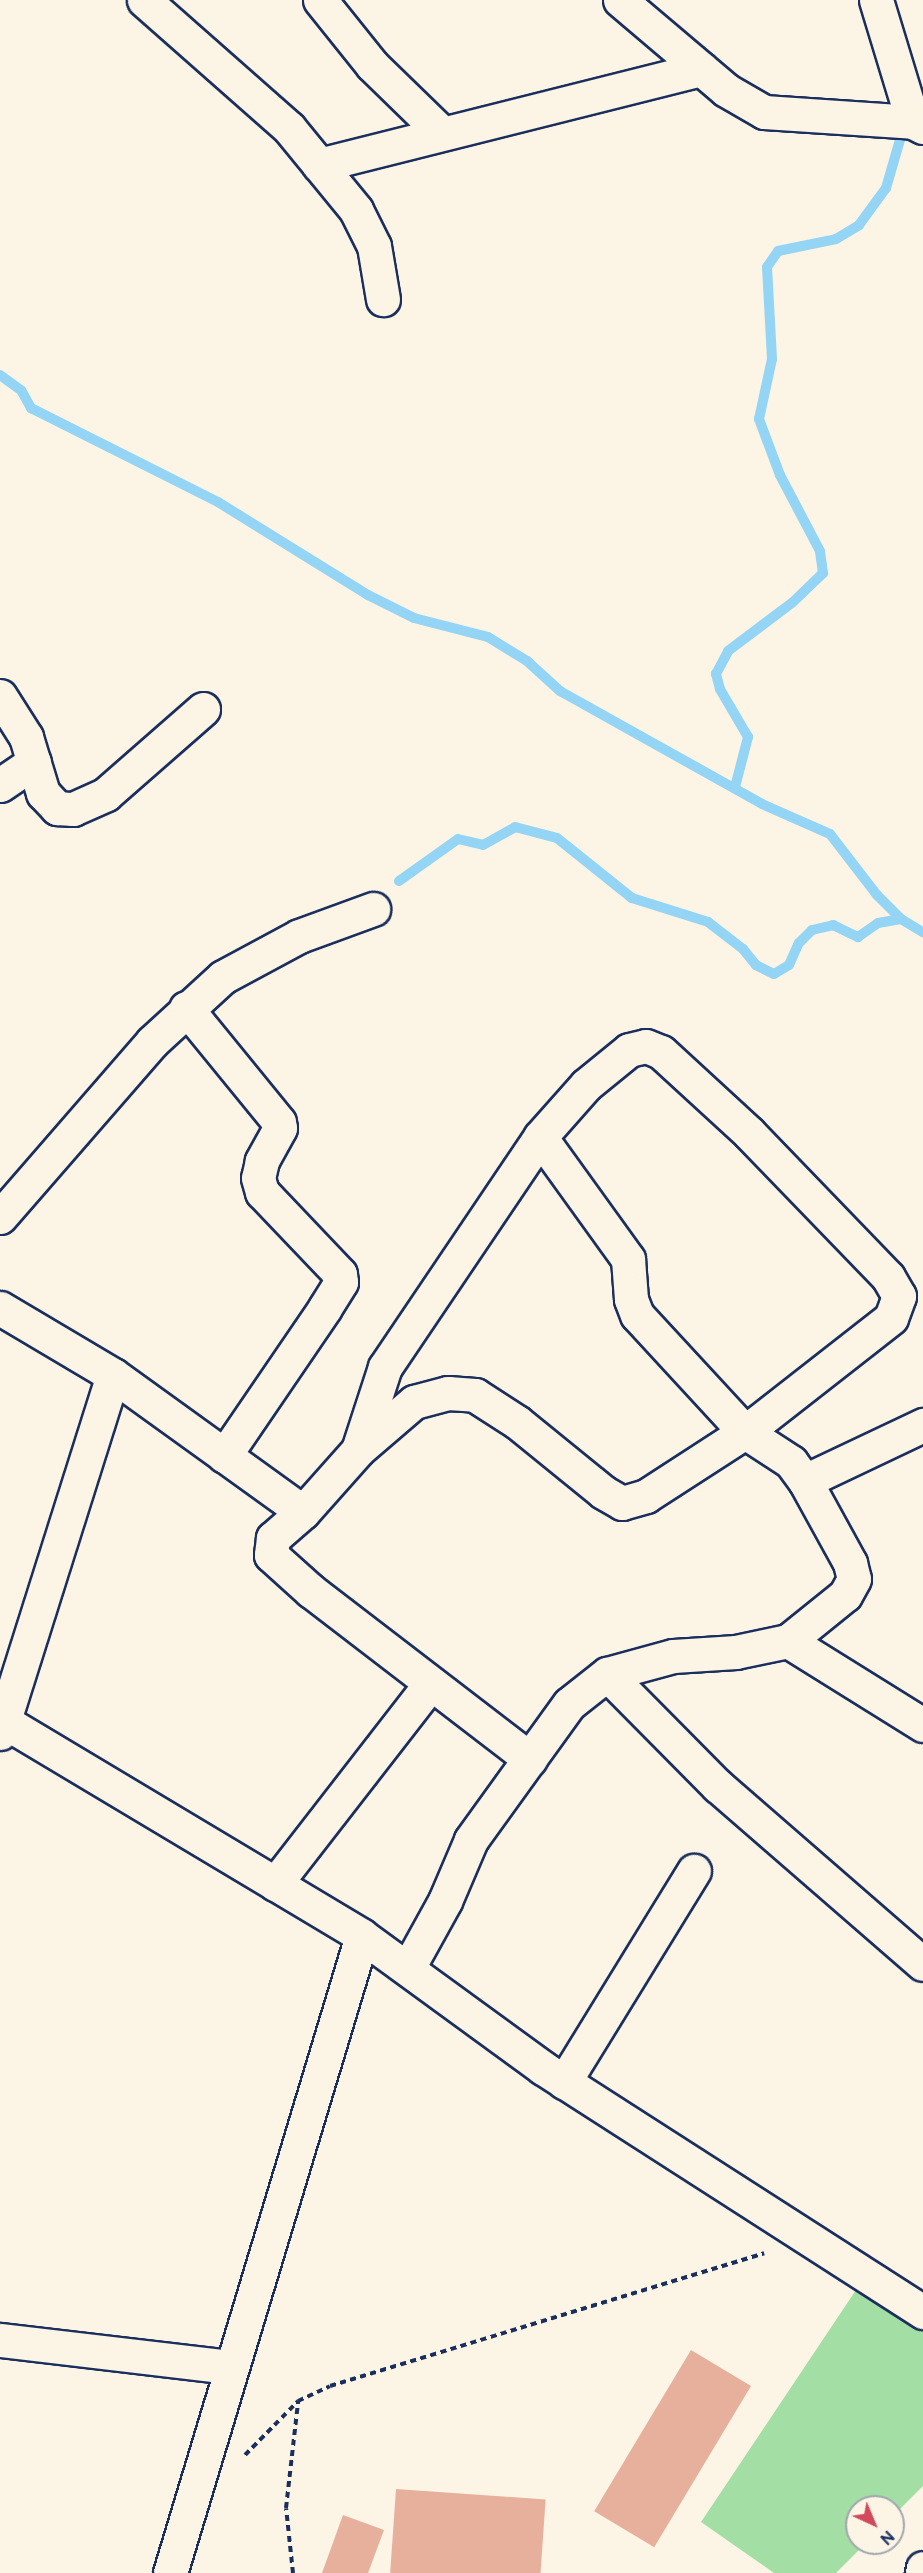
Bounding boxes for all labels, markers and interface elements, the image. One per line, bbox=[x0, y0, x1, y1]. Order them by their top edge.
north arrow bbox=[845, 2495, 905, 2555]
text: N bbox=[876, 2526, 897, 2548]

